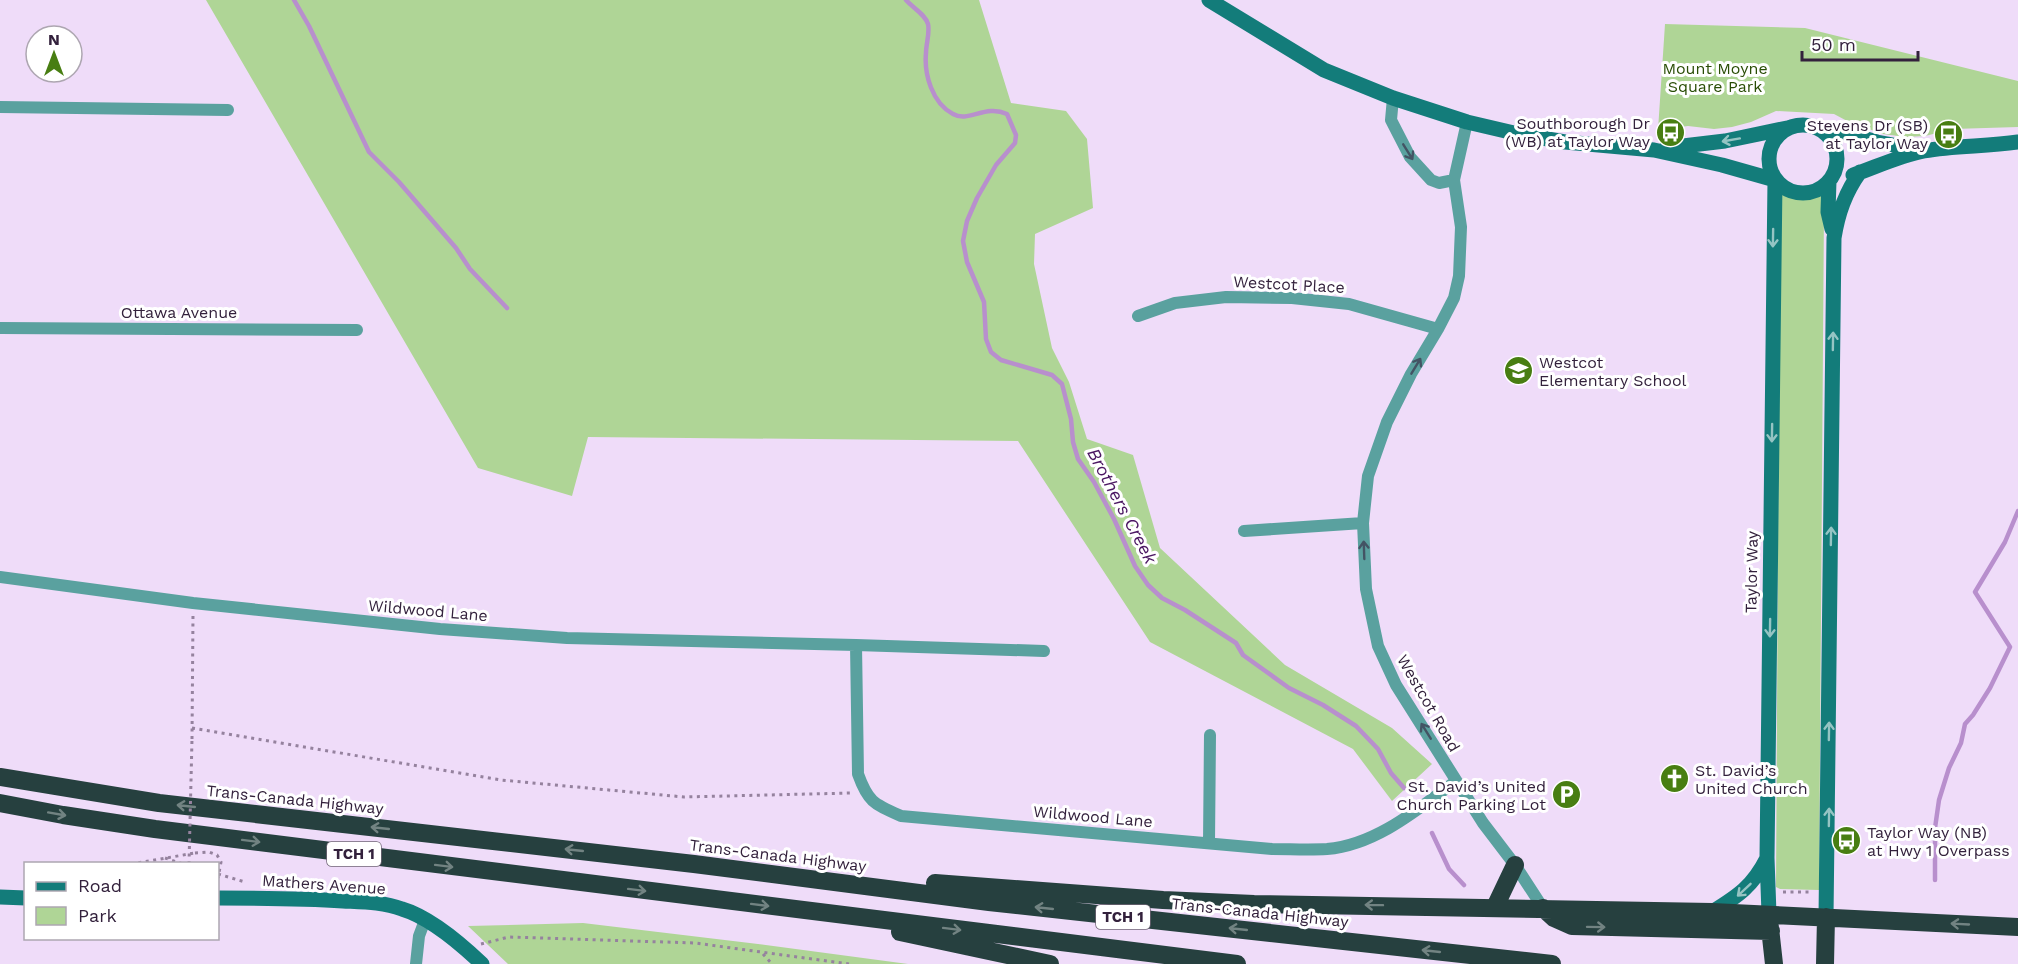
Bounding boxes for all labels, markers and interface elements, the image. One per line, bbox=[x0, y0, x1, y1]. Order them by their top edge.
north arrow bbox=[24, 24, 84, 84]
scale bar bbox=[1802, 24, 1918, 62]
text: N bbox=[48, 30, 60, 49]
text: 50 m bbox=[1811, 34, 1856, 55]
park label: Mount Moyne Square Park bbox=[1662, 59, 1768, 96]
place label: Southborough Dr (WB) at Taylor Way bbox=[1505, 114, 1651, 151]
bus stop icon: Southborough Dr (WB) at Taylor Way bbox=[1655, 116, 1687, 148]
place label: Stevens Dr (SB) at Taylor Way bbox=[1807, 116, 1929, 153]
bus stop icon: Stevens Dr (SB) at Taylor Way bbox=[1933, 118, 1965, 150]
one-way arrow bbox=[1721, 135, 1741, 146]
one-way arrow bbox=[1403, 143, 1415, 160]
one-way arrow bbox=[1768, 228, 1779, 248]
street label: Westcot Place bbox=[1233, 272, 1345, 297]
street label: Ottawa Avenue bbox=[121, 303, 237, 322]
one-way arrow bbox=[1827, 331, 1839, 351]
place label: Westcot Elementary School bbox=[1539, 353, 1687, 390]
school or university icon: Westcot Elementary School bbox=[1502, 355, 1534, 387]
one-way arrow bbox=[1410, 358, 1422, 375]
one-way arrow bbox=[1766, 423, 1778, 443]
water label: Brothers Creek bbox=[1083, 444, 1162, 568]
one-way arrow bbox=[1825, 526, 1837, 546]
street label: Taylor Way bbox=[1741, 530, 1762, 613]
one-way arrow bbox=[1359, 541, 1370, 561]
street label: Wildwood Lane bbox=[367, 596, 489, 625]
one-way arrow bbox=[1764, 618, 1776, 638]
street label: Westcot Road bbox=[1393, 651, 1464, 755]
one-way arrow bbox=[1824, 721, 1835, 741]
one-way arrow bbox=[1419, 723, 1431, 740]
place label: St. David’s United Church bbox=[1695, 761, 1808, 798]
church icon: St. David’s United Church bbox=[1658, 763, 1690, 795]
place label: St. David’s United Church Parking Lot bbox=[1397, 777, 1546, 814]
parking icon: St. David’s United Church Parking Lot bbox=[1551, 779, 1583, 811]
street label: Trans-Canada Highway bbox=[205, 781, 385, 818]
one-way arrow bbox=[177, 800, 196, 811]
street label: Wildwood Lane bbox=[1032, 802, 1154, 831]
one-way arrow bbox=[1823, 807, 1835, 827]
one-way arrow bbox=[47, 809, 67, 820]
one-way arrow bbox=[370, 822, 390, 833]
place label: Taylor Way (NB) at Hwy 1 Overpass bbox=[1867, 823, 2010, 860]
bus stop icon: Taylor Way (NB) at Hwy 1 Overpass bbox=[1830, 825, 1862, 857]
one-way arrow bbox=[240, 835, 260, 846]
street label: Trans-Canada Highway bbox=[688, 835, 868, 876]
road number: TCH 1 bbox=[327, 842, 381, 866]
one-way arrow bbox=[564, 844, 584, 855]
one-way arrow bbox=[434, 860, 453, 871]
legend bbox=[24, 862, 219, 940]
street label: Mathers Avenue bbox=[261, 871, 387, 898]
text: Road bbox=[78, 875, 122, 896]
one-way arrow bbox=[1737, 883, 1752, 897]
one-way arrow bbox=[627, 884, 647, 895]
street label: Trans-Canada Highway bbox=[1170, 894, 1350, 931]
one-way arrow bbox=[750, 899, 769, 910]
one-way arrow bbox=[1364, 899, 1384, 911]
one-way arrow bbox=[1034, 902, 1054, 913]
text: Park bbox=[78, 905, 117, 926]
road number: TCH 1 bbox=[1096, 905, 1150, 929]
one-way arrow bbox=[1950, 919, 1970, 930]
one-way arrow bbox=[1585, 921, 1605, 933]
one-way arrow bbox=[942, 923, 962, 934]
one-way arrow bbox=[1228, 923, 1248, 934]
one-way arrow bbox=[1422, 945, 1442, 956]

